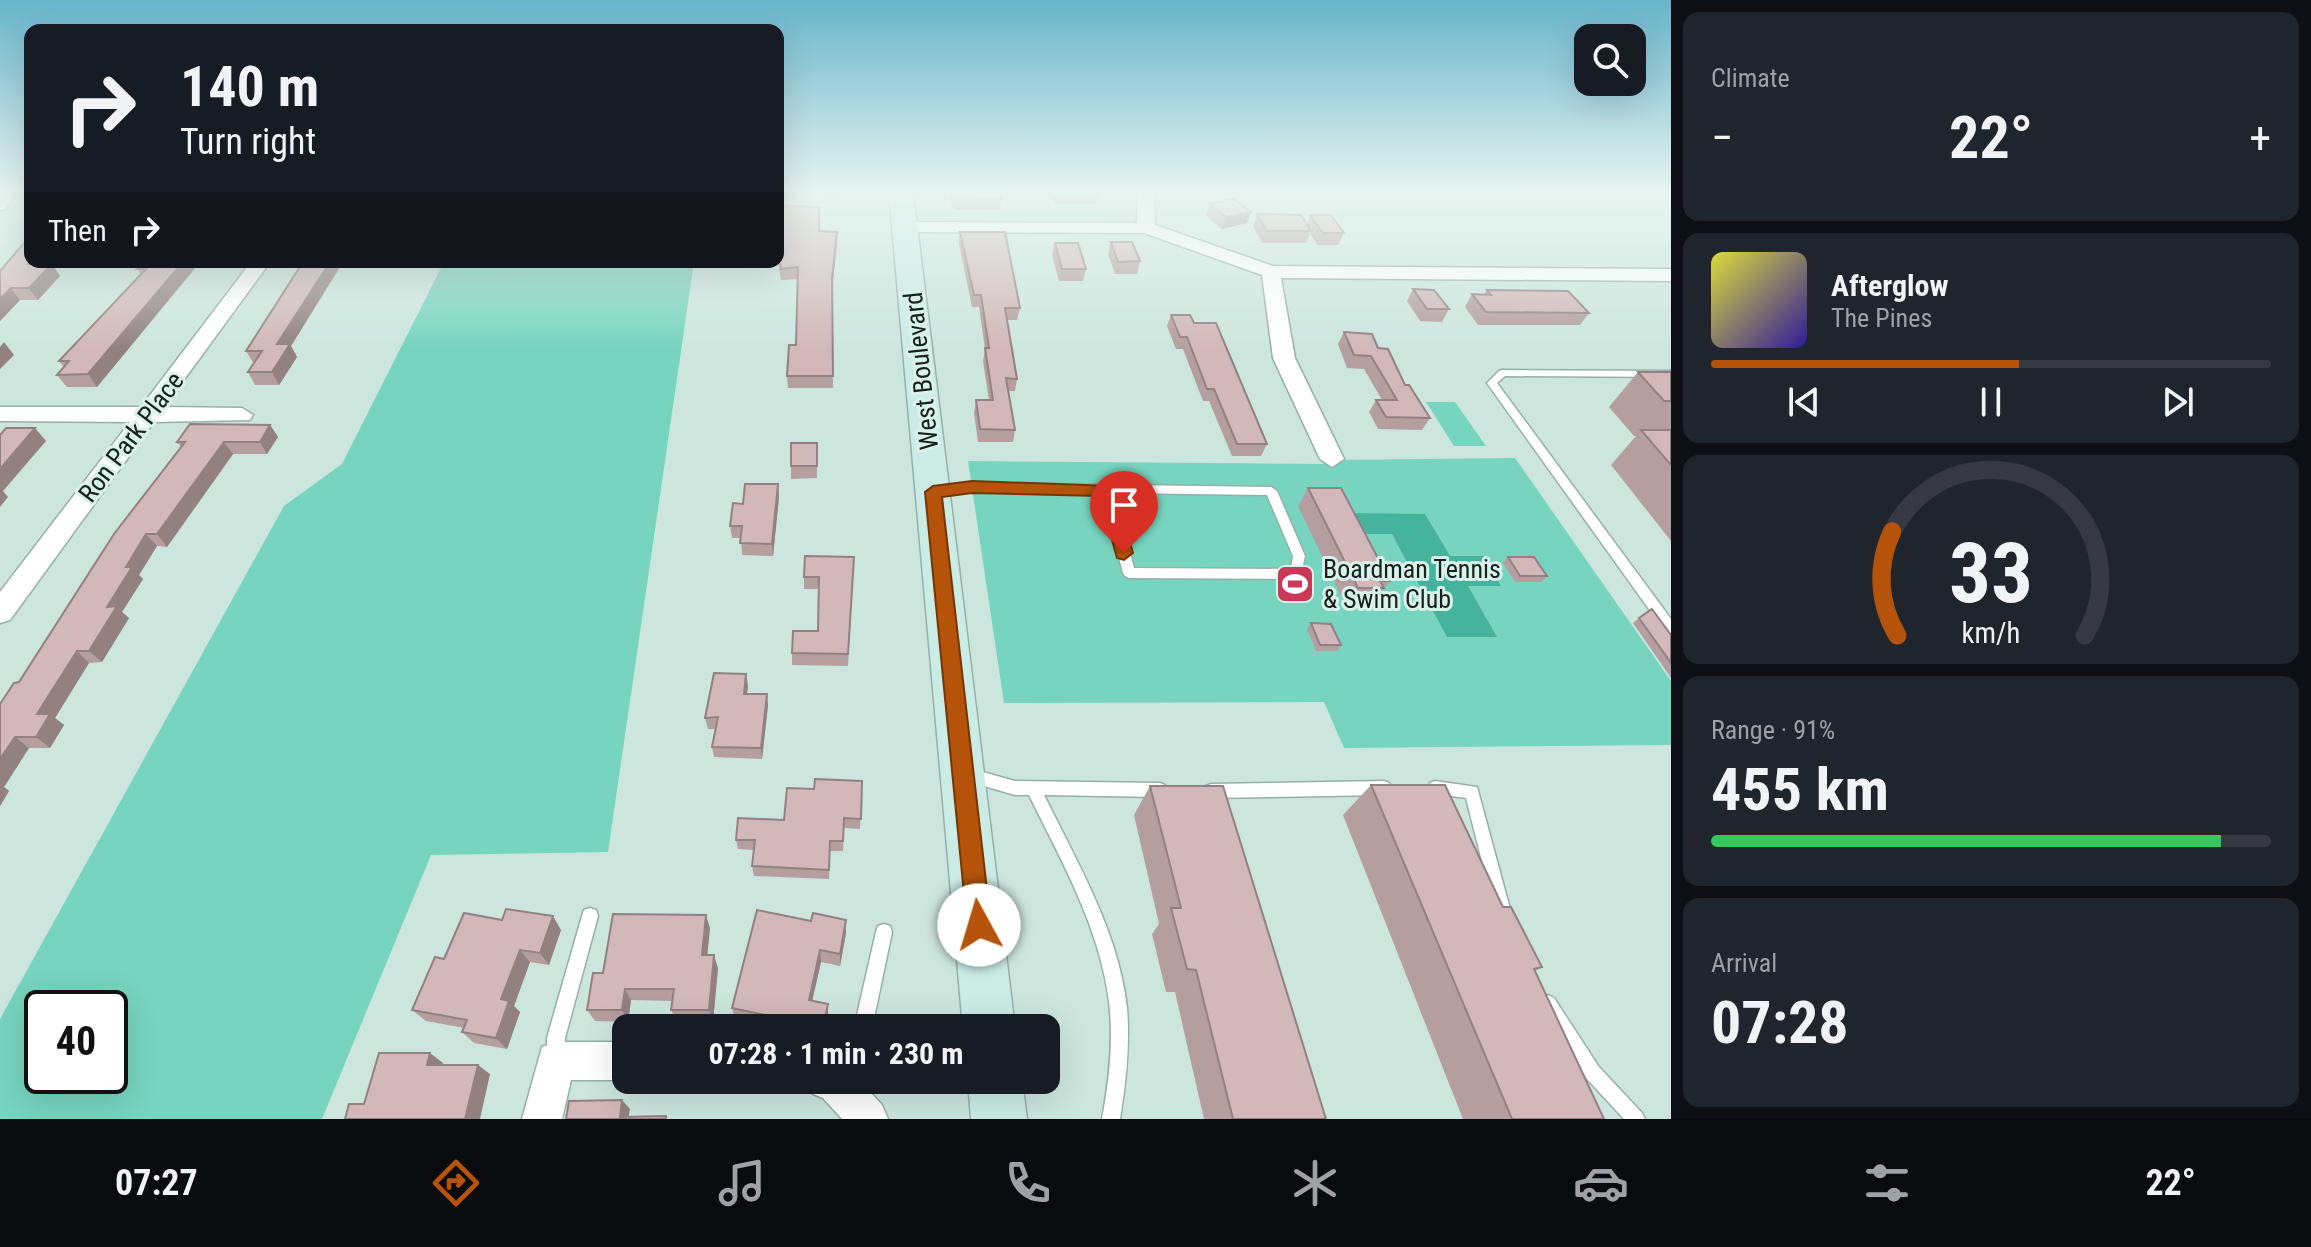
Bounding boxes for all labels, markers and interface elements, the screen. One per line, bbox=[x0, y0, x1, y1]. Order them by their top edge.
map controls bbox=[1574, 24, 1646, 96]
button: search bbox=[1574, 24, 1646, 96]
text: 140 m bbox=[180, 54, 319, 120]
icon: right bbox=[48, 56, 152, 160]
text: Climate bbox=[1711, 63, 1790, 93]
text: 22° bbox=[1949, 102, 2033, 173]
text: − bbox=[1711, 112, 1733, 164]
text: + bbox=[2249, 112, 2271, 164]
text: Turn right bbox=[180, 121, 316, 163]
icon: right bbox=[123, 208, 167, 252]
text: Then bbox=[48, 213, 107, 248]
text: Afterglow bbox=[1831, 268, 1949, 303]
street label: West Boulevard bbox=[898, 290, 944, 452]
text: The Pines bbox=[1831, 303, 1932, 333]
street label: Ron Park Place bbox=[72, 366, 190, 508]
icon: previous bbox=[1782, 380, 1826, 424]
icon: pause bbox=[1969, 380, 2013, 424]
icon: next bbox=[2156, 380, 2200, 424]
pin bbox=[1090, 471, 1158, 553]
icon: arrive bbox=[1102, 483, 1146, 527]
text: 33 bbox=[1949, 524, 2033, 621]
place label: Boardman Tennis & Swim Club bbox=[1323, 554, 1501, 614]
sports icon: Boardman Tennis & Swim Club bbox=[1274, 563, 1316, 605]
text: km/h bbox=[1962, 616, 2020, 650]
text: Range · 91% bbox=[1711, 715, 1835, 745]
text: 455 km bbox=[1711, 754, 1889, 825]
position arrow bbox=[937, 883, 1021, 967]
text: Arrival bbox=[1711, 948, 1777, 978]
text: 07:28 bbox=[1711, 987, 1849, 1058]
speed limit sign: 40 bbox=[24, 990, 128, 1094]
text: 07:28 · 1 min · 230 m bbox=[709, 1036, 963, 1071]
icon: directions bbox=[428, 1155, 484, 1211]
icon: music bbox=[714, 1155, 770, 1211]
icon: phone bbox=[1000, 1155, 1056, 1211]
icon: climate bbox=[1287, 1155, 1343, 1211]
icon: car bbox=[1573, 1155, 1629, 1211]
icon: filters bbox=[1859, 1155, 1915, 1211]
text: 07:27 bbox=[115, 1162, 198, 1204]
text: 22° bbox=[2145, 1162, 2196, 1204]

